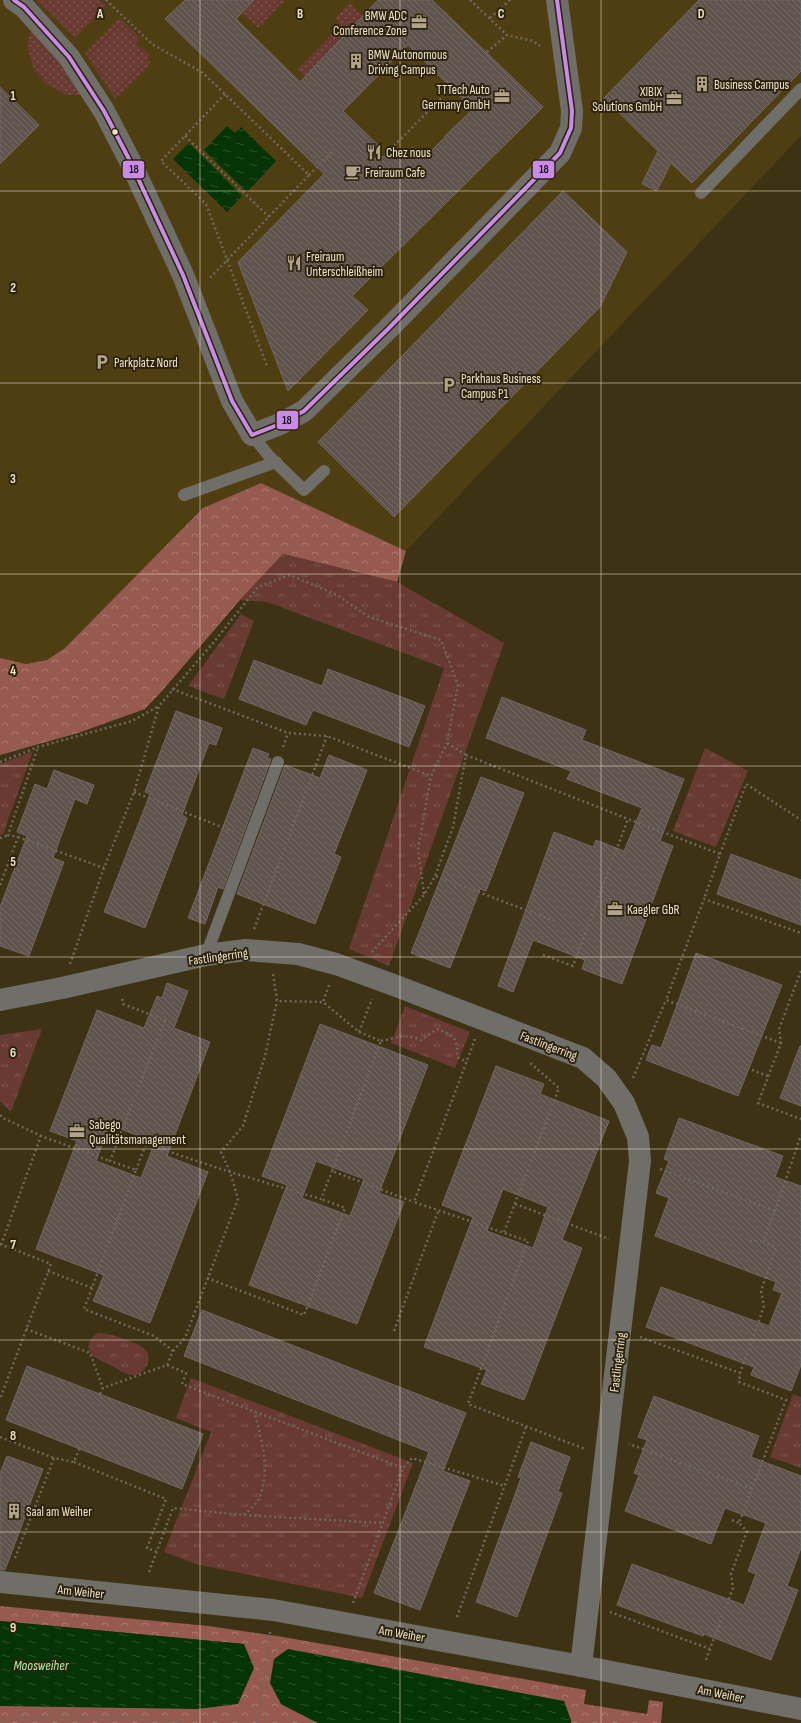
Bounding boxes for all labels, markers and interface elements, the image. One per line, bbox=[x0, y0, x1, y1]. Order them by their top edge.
text: A bbox=[96, 6, 104, 22]
text: B bbox=[297, 6, 303, 22]
text: C bbox=[498, 6, 505, 22]
text: D bbox=[698, 6, 705, 22]
place label: BMW ADC Conference Zone bbox=[333, 8, 407, 39]
office icon: BMW ADC Conference Zone bbox=[410, 13, 428, 31]
place label: BMW Autonomous Driving Campus bbox=[368, 47, 447, 78]
building icon: BMW Autonomous Driving Campus bbox=[347, 52, 365, 70]
building icon: Business Campus bbox=[693, 75, 711, 93]
place label: Business Campus bbox=[714, 77, 790, 93]
place label: TTTech Auto Germany GmbH bbox=[422, 82, 490, 113]
place label: XIBIX Solutions GmbH bbox=[592, 84, 663, 115]
office icon: TTTech Auto Germany GmbH bbox=[493, 87, 511, 105]
text: 1 bbox=[10, 88, 16, 104]
office icon: XIBIX Solutions GmbH bbox=[665, 89, 683, 107]
unlabelled marker bbox=[110, 127, 120, 137]
restaurant icon: Chez nous bbox=[365, 143, 383, 161]
place label: Chez nous bbox=[386, 145, 431, 161]
line badge: 18 bbox=[122, 160, 145, 179]
line badge: 18 bbox=[532, 160, 555, 179]
text: 18 bbox=[129, 163, 139, 176]
cafe icon: Freiraum Cafe bbox=[344, 163, 362, 181]
text: 18 bbox=[539, 163, 549, 176]
place label: Freiraum Cafe bbox=[365, 165, 425, 181]
place label: Freiraum Unterschleißheim bbox=[306, 249, 383, 280]
restaurant icon: Freiraum Unterschleißheim bbox=[285, 254, 303, 272]
text: 2 bbox=[10, 280, 16, 296]
parking icon: Parkplatz Nord bbox=[93, 353, 111, 371]
place label: Parkplatz Nord bbox=[114, 355, 178, 371]
place label: Parkhaus Business Campus P1 bbox=[461, 371, 541, 402]
parking icon: Parkhaus Business Campus P1 bbox=[440, 376, 458, 394]
line badge: 18 bbox=[276, 410, 299, 430]
text: 18 bbox=[282, 414, 292, 427]
text: 3 bbox=[10, 471, 16, 487]
text: 4 bbox=[10, 663, 16, 679]
text: 5 bbox=[10, 854, 16, 870]
office icon: Kaegler GbR bbox=[606, 900, 624, 918]
place label: Kaegler GbR bbox=[627, 902, 680, 918]
street label: Fastlingerring bbox=[187, 945, 249, 969]
street label: Fastlingerring bbox=[518, 1028, 580, 1064]
text: 6 bbox=[10, 1045, 16, 1061]
place label: Sabego Qualitätsmanagement bbox=[89, 1117, 186, 1148]
office icon: Sabego Qualitätsmanagement bbox=[68, 1122, 86, 1140]
text: 7 bbox=[10, 1237, 16, 1253]
street label: Fastlingerring bbox=[606, 1331, 630, 1393]
text: 8 bbox=[10, 1428, 16, 1444]
building icon: Saal am Weiher bbox=[5, 1502, 23, 1520]
place label: Saal am Weiher bbox=[26, 1504, 92, 1520]
street label: Am Weiher bbox=[56, 1581, 105, 1602]
text: 9 bbox=[10, 1620, 16, 1636]
street label: Am Weiher bbox=[376, 1622, 426, 1646]
water label: Moosweiher bbox=[13, 1657, 70, 1674]
street label: Am Weiher bbox=[695, 1681, 745, 1706]

